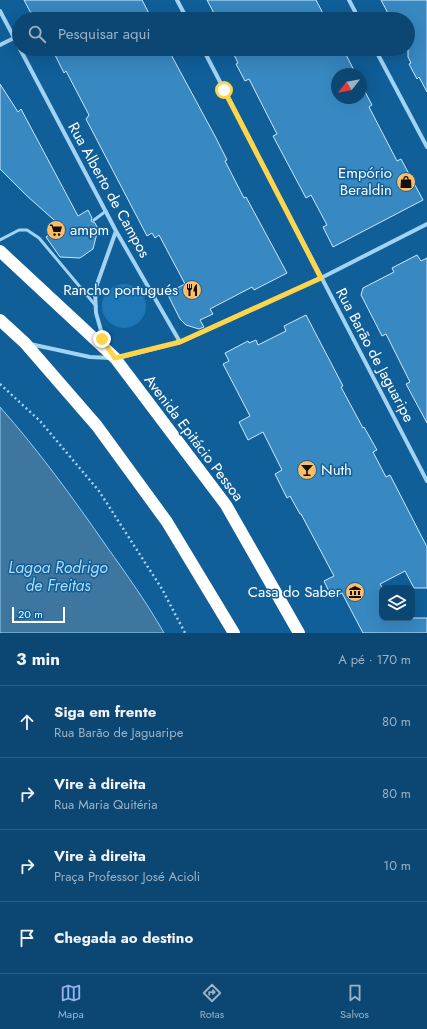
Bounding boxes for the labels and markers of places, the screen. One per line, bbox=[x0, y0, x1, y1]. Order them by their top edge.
place label: Empório Beraldin bbox=[338, 162, 392, 201]
shop icon: Empório Beraldin bbox=[395, 171, 417, 193]
supermarket icon: ampm bbox=[45, 219, 67, 241]
place label: ampm bbox=[70, 219, 109, 241]
place label: Rancho portugués bbox=[63, 279, 178, 301]
restaurant icon: Rancho portugués bbox=[181, 279, 203, 301]
bar icon: Nuth bbox=[296, 459, 318, 481]
place label: Nuth bbox=[321, 459, 352, 481]
place label: Casa do Saber bbox=[248, 581, 342, 603]
museum icon: Casa do Saber bbox=[344, 581, 366, 603]

